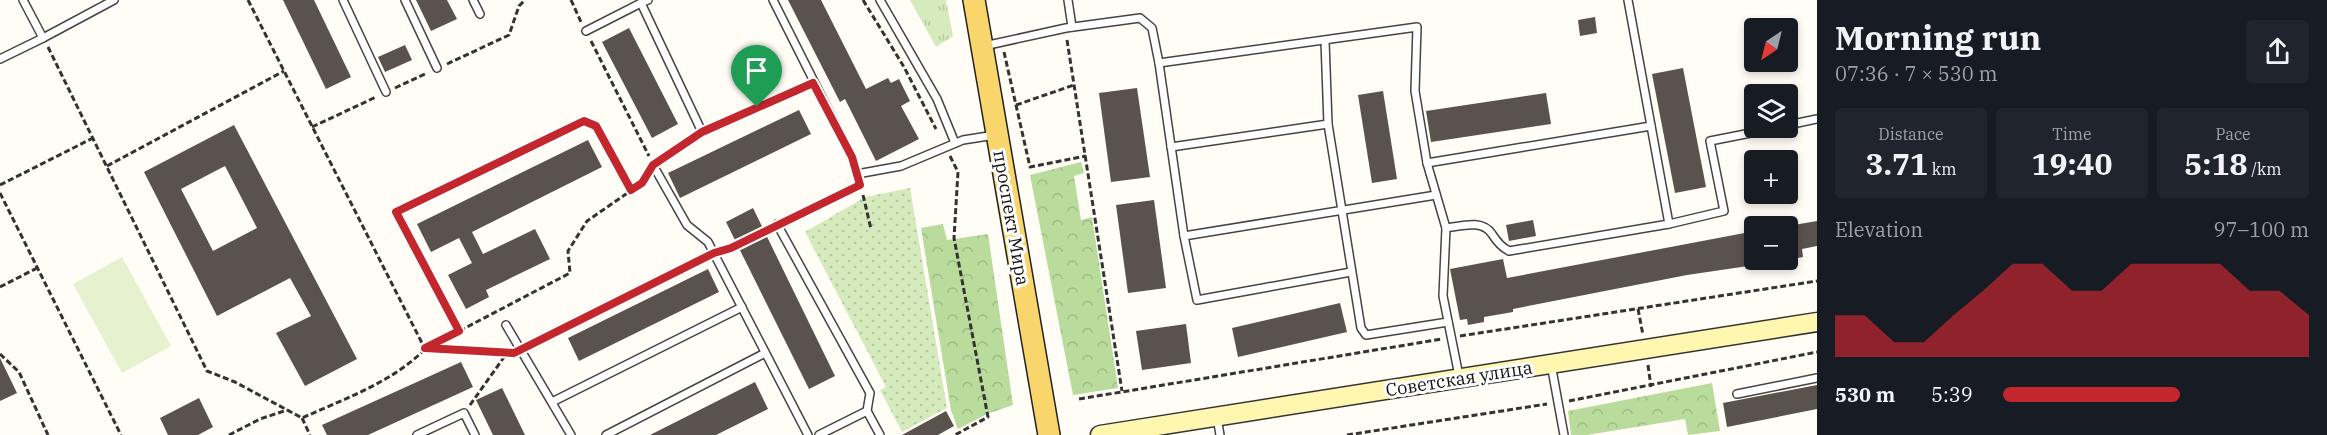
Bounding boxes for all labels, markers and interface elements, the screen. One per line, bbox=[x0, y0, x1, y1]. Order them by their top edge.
text: Morning run bbox=[1835, 16, 2041, 59]
north arrow bbox=[1744, 18, 1798, 72]
map controls bbox=[1744, 18, 1798, 270]
button: share bbox=[2246, 20, 2309, 83]
pin bbox=[731, 45, 782, 107]
icon: arrive bbox=[740, 54, 773, 87]
text: 07:36 · 7 × 530 m bbox=[1835, 60, 1998, 87]
button: layers bbox=[1744, 84, 1798, 138]
text: Distance bbox=[1878, 124, 1944, 144]
text: Time bbox=[2052, 124, 2092, 144]
text: Pace bbox=[2215, 124, 2251, 144]
text: 3.71 bbox=[1866, 144, 1928, 183]
text: 19:40 bbox=[2031, 144, 2113, 183]
text: 5:18 bbox=[2184, 144, 2247, 183]
street label: проспект Мира bbox=[988, 148, 1035, 288]
button: + bbox=[1744, 150, 1798, 204]
text: km bbox=[1928, 159, 1956, 179]
text: /km bbox=[2247, 159, 2282, 179]
button: − bbox=[1744, 216, 1798, 270]
text: Elevation bbox=[1835, 216, 1923, 243]
text: 97–100 m bbox=[2214, 216, 2309, 243]
street label: Советская улица bbox=[1384, 356, 1534, 401]
text: 530 m bbox=[1835, 381, 1895, 408]
text: 5:39 bbox=[1931, 381, 1973, 408]

